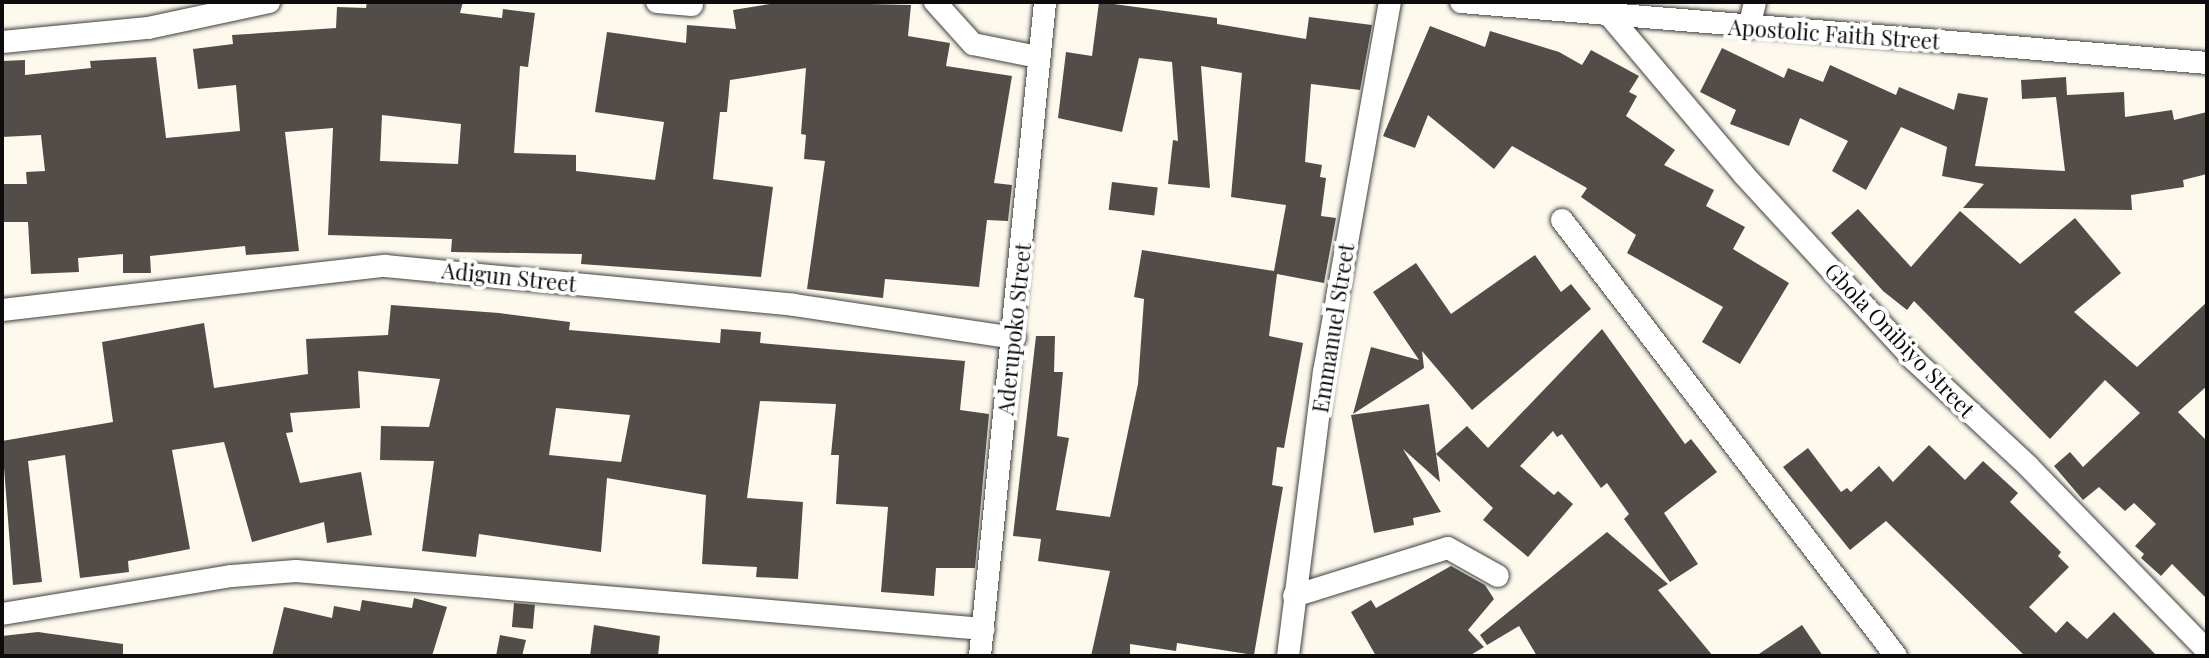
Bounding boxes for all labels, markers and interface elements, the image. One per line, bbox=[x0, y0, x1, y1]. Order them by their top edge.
street label: Apostolic Faith Street bbox=[1727, 13, 1941, 55]
street label: Emmanuel Street bbox=[1307, 241, 1359, 415]
street label: Aderupoko Street bbox=[992, 242, 1036, 416]
street label: Adigun Street bbox=[440, 257, 578, 297]
street label: Gbola Onibiyo Street bbox=[1819, 257, 1981, 423]

